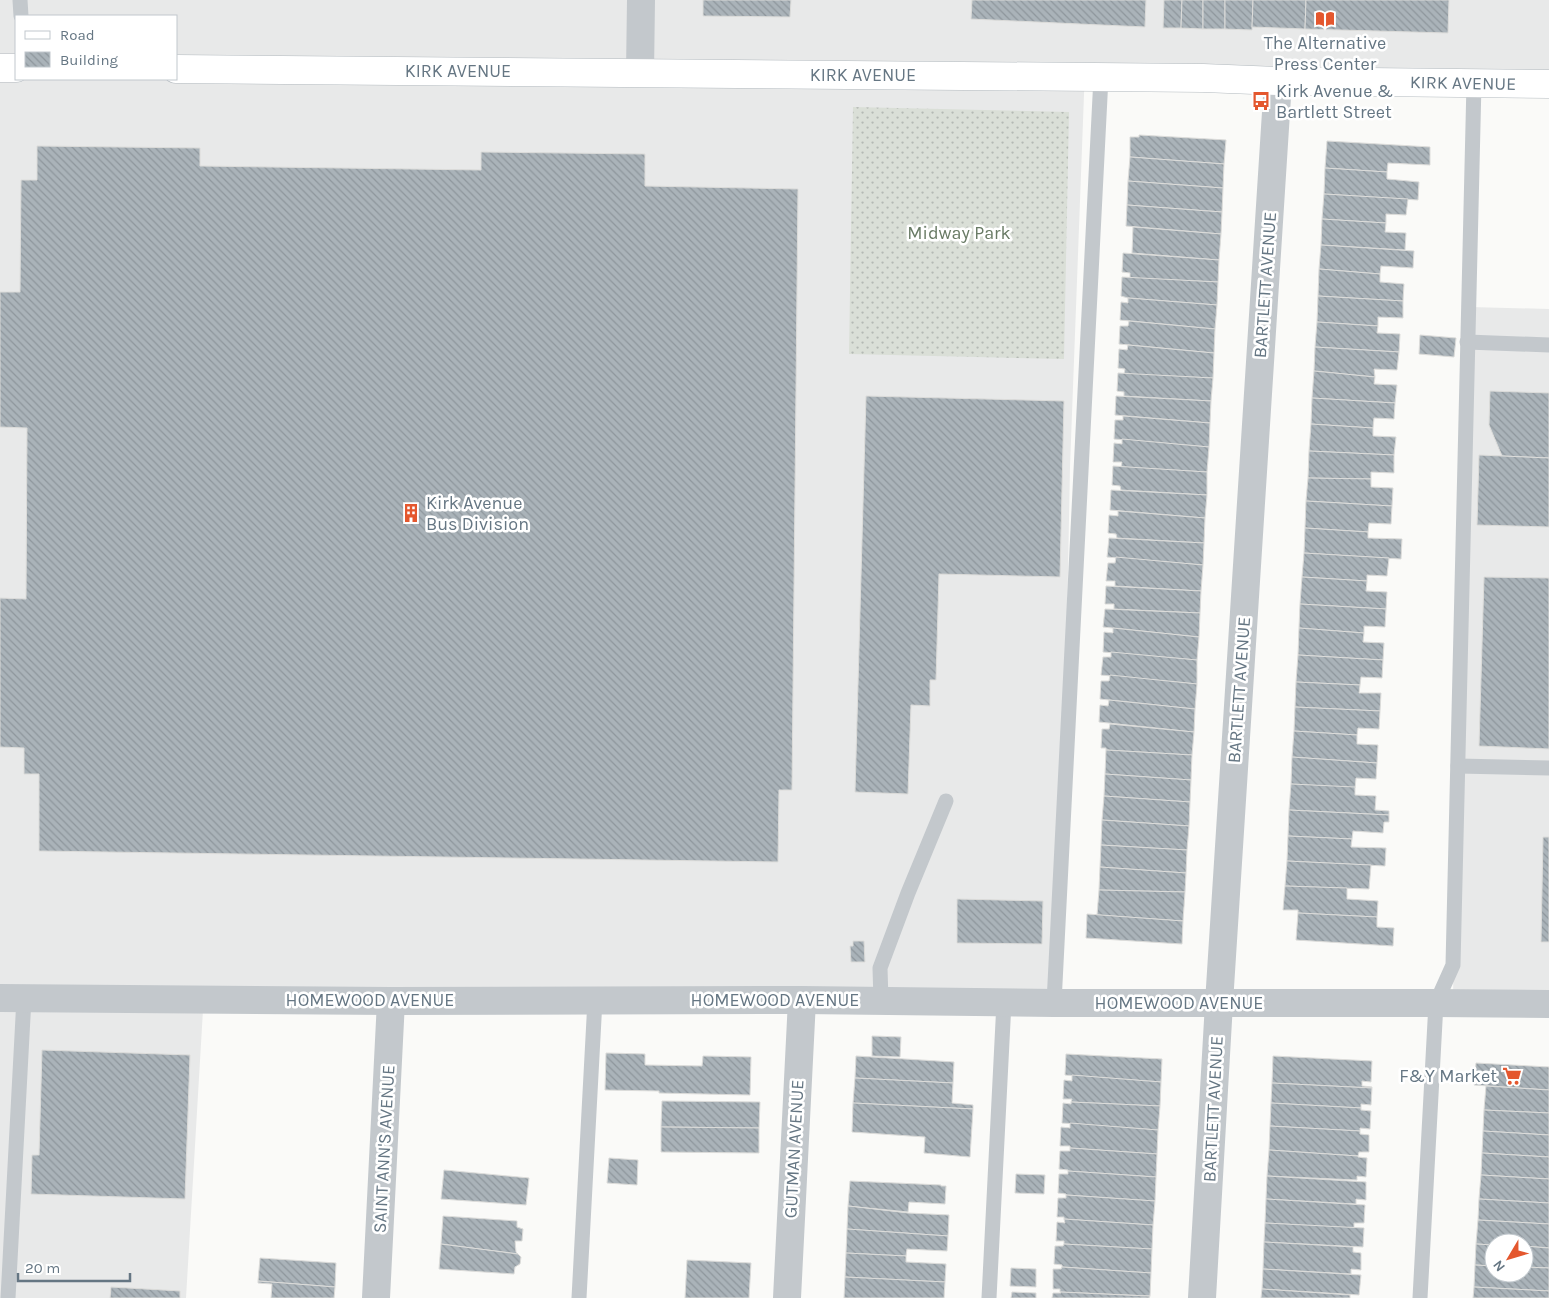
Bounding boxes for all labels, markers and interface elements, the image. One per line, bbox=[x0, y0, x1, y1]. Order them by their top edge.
library icon: The Alternative Press Center bbox=[1314, 8, 1336, 30]
legend bbox=[15, 15, 178, 80]
text: Road bbox=[60, 26, 95, 44]
place label: The Alternative Press Center bbox=[1264, 32, 1386, 75]
text: Building bbox=[60, 51, 118, 69]
street label: KIRK AVENUE bbox=[405, 60, 511, 82]
street label: KIRK AVENUE bbox=[810, 64, 916, 86]
street label: KIRK AVENUE bbox=[1410, 71, 1516, 95]
place label: Kirk Avenue & Bartlett Street bbox=[1276, 80, 1393, 123]
bus stop icon: Kirk Avenue & Bartlett Street bbox=[1250, 90, 1272, 112]
street label: BARTLETT AVENUE bbox=[1249, 211, 1281, 359]
park label: Midway Park bbox=[907, 222, 1011, 244]
place label: Kirk Avenue Bus Division bbox=[426, 492, 529, 535]
building icon: Kirk Avenue Bus Division bbox=[400, 502, 422, 524]
street label: BARTLETT AVENUE bbox=[1223, 616, 1255, 764]
street label: HOMEWOOD AVENUE bbox=[286, 989, 454, 1011]
street label: HOMEWOOD AVENUE bbox=[691, 989, 859, 1011]
street label: HOMEWOOD AVENUE bbox=[1095, 992, 1263, 1014]
street label: BARTLETT AVENUE bbox=[1198, 1035, 1228, 1183]
street label: SAINT ANN'S AVENUE bbox=[369, 1064, 399, 1234]
place label: F&Y Market bbox=[1399, 1065, 1497, 1087]
supermarket icon: F&Y Market bbox=[1501, 1065, 1523, 1087]
street label: GUTMAN AVENUE bbox=[779, 1079, 809, 1219]
north arrow bbox=[1484, 1233, 1534, 1283]
scale bar bbox=[18, 1250, 130, 1282]
text: N bbox=[1489, 1257, 1509, 1275]
text: 20 m bbox=[25, 1259, 60, 1277]

